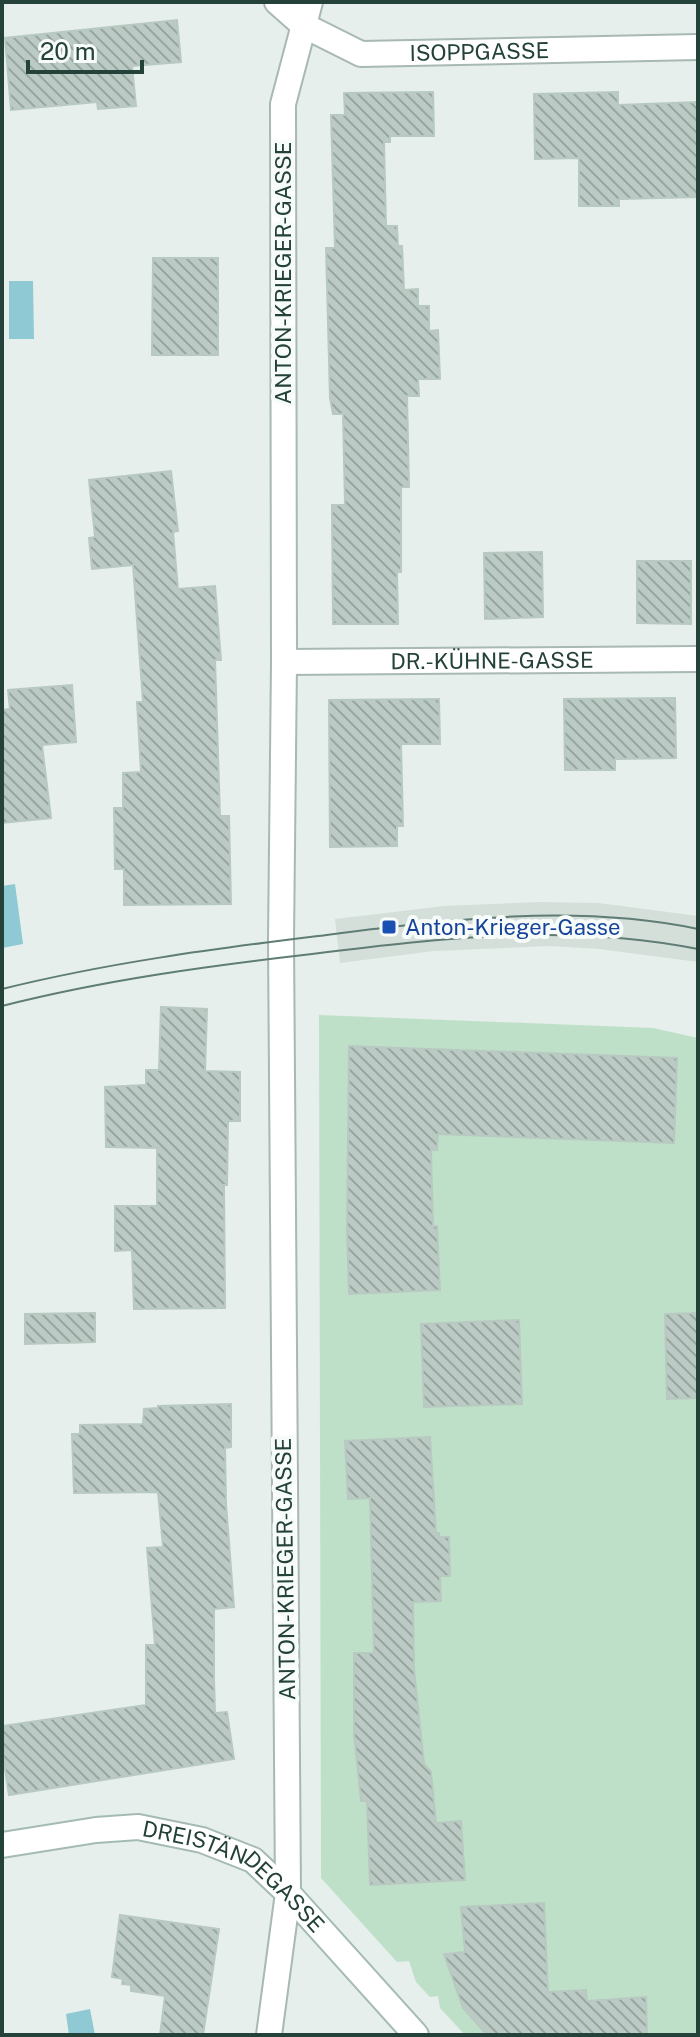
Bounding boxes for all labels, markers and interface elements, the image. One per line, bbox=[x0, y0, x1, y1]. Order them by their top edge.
scale bar bbox=[28, 24, 142, 74]
text: 20 m bbox=[40, 37, 96, 65]
street label: ISOPPGASSE bbox=[409, 37, 549, 66]
street label: ANTON-KRIEGER-GASSE bbox=[270, 142, 296, 404]
street label: DR.-KÜHNE-GASSE bbox=[390, 647, 594, 674]
place label: Anton-Krieger-Gasse bbox=[405, 914, 620, 940]
marker: Anton-Krieger-Gasse bbox=[380, 918, 398, 936]
street label: ANTON-KRIEGER-GASSE bbox=[270, 1437, 300, 1701]
street label: DREISTÄNDEGASSE bbox=[140, 1815, 330, 1938]

